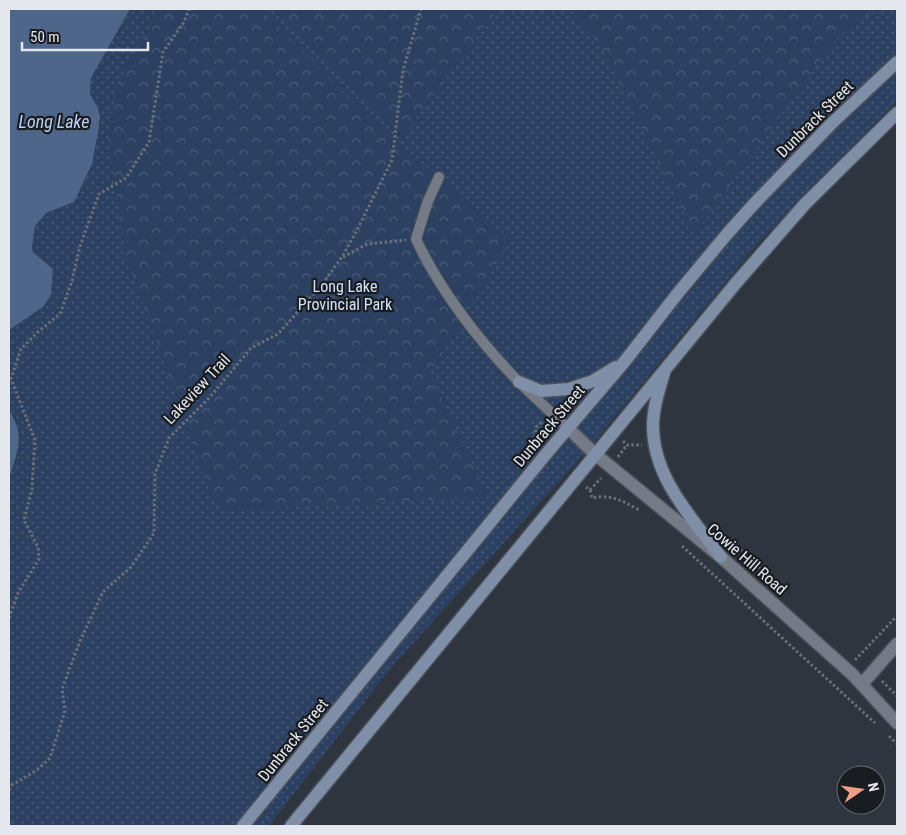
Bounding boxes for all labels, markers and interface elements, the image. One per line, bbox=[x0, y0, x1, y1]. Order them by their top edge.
scale bar bbox=[22, 20, 149, 52]
text: 50 m bbox=[30, 28, 60, 46]
street label: Dunbrack Street bbox=[773, 77, 857, 161]
water label: Long Lake bbox=[19, 111, 89, 132]
park label: Long Lake Provincial Park bbox=[298, 277, 393, 314]
street label: Lakeview Trail bbox=[160, 350, 234, 428]
street label: Dunbrack Street bbox=[509, 381, 589, 471]
street label: Cowie Hill Road bbox=[703, 519, 791, 599]
street label: Dunbrack Street bbox=[254, 695, 332, 785]
north arrow bbox=[836, 765, 886, 815]
text: N bbox=[865, 781, 882, 793]

